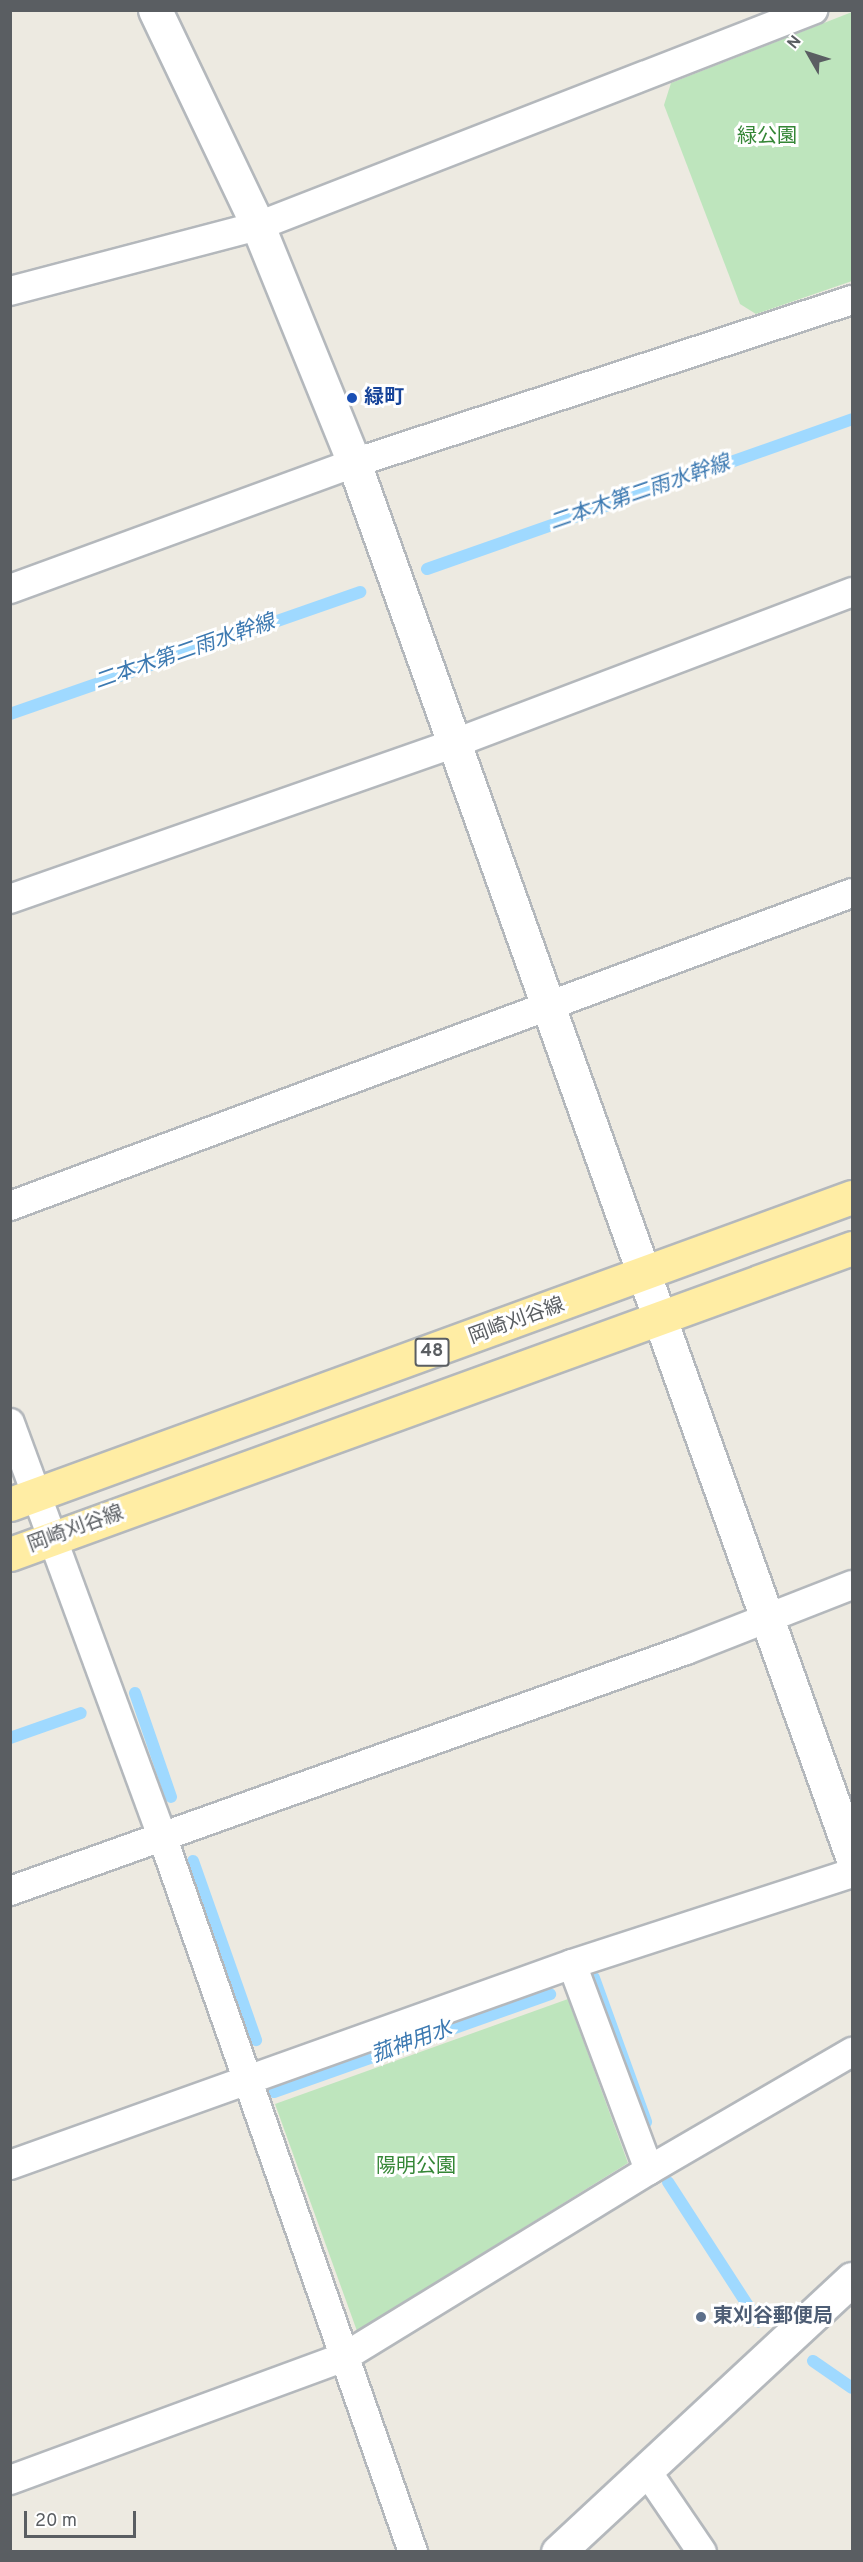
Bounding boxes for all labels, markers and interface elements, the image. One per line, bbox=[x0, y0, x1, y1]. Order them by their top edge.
north arrow bbox=[779, 24, 839, 84]
text: N bbox=[784, 32, 806, 53]
park label: 緑公園 bbox=[737, 125, 797, 149]
place label: 緑町 bbox=[364, 386, 404, 410]
marker: 緑町 bbox=[345, 391, 359, 405]
water label: 二本木第二雨水幹線 bbox=[547, 451, 733, 537]
water label: 二本木第二雨水幹線 bbox=[92, 610, 278, 696]
street label: 岡崎刈谷線 bbox=[466, 1294, 568, 1350]
road number: 48 bbox=[414, 1337, 450, 1367]
street label: 岡崎刈谷線 bbox=[25, 1502, 127, 1558]
water label: 菰神用水 bbox=[368, 2017, 456, 2069]
park label: 陽明公園 bbox=[376, 2155, 456, 2179]
place label: 東刈谷郵便局 bbox=[713, 2305, 833, 2329]
marker: 東刈谷郵便局 bbox=[694, 2310, 708, 2324]
scale bar bbox=[27, 2499, 140, 2537]
text: 20 m bbox=[35, 2510, 77, 2533]

